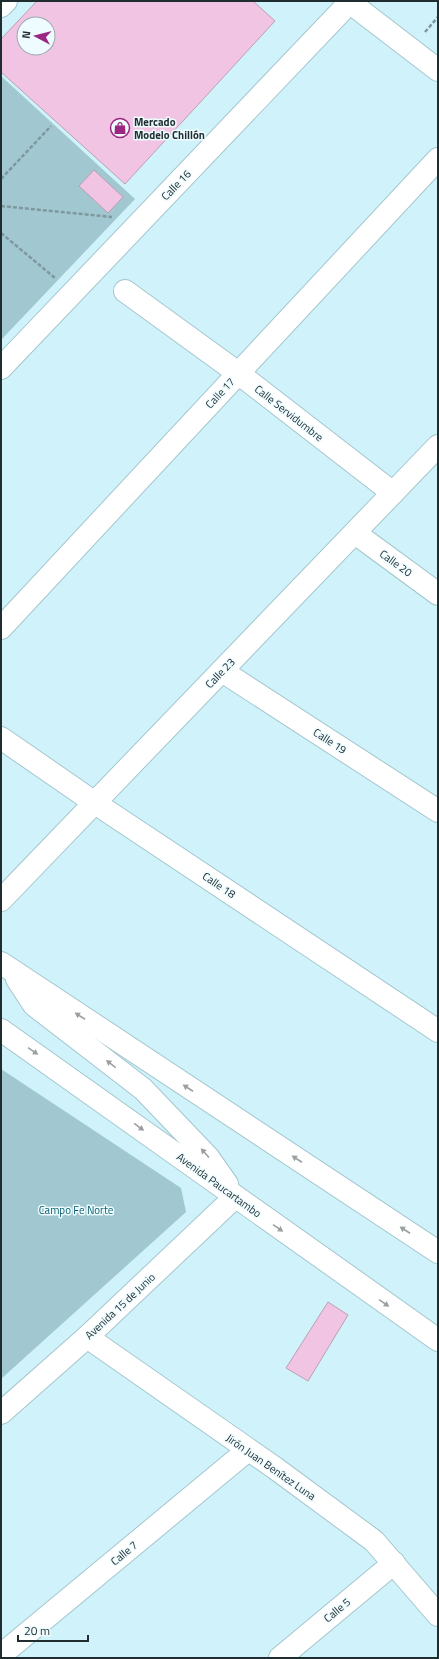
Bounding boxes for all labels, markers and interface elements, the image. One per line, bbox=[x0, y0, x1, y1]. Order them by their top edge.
north arrow bbox=[16, 16, 56, 56]
text: N bbox=[18, 30, 34, 40]
place label: Mercado Modelo Chillón bbox=[134, 114, 205, 143]
shop icon: Mercado Modelo Chillón bbox=[109, 117, 131, 139]
street label: Calle 16 bbox=[157, 166, 195, 204]
street label: Calle 17 bbox=[202, 374, 238, 412]
street label: Calle Servidumbre bbox=[251, 381, 327, 445]
street label: Calle 20 bbox=[376, 546, 416, 580]
street label: Calle 23 bbox=[201, 654, 239, 692]
street label: Calle 19 bbox=[310, 724, 350, 758]
street label: Calle 18 bbox=[199, 868, 239, 902]
one-way arrow bbox=[75, 1012, 85, 1020]
one-way arrow bbox=[28, 1048, 39, 1055]
one-way arrow bbox=[105, 1060, 116, 1069]
one-way arrow bbox=[182, 1084, 194, 1091]
one-way arrow bbox=[134, 1123, 144, 1131]
street label: Avenida Paucartambo bbox=[173, 1149, 265, 1221]
one-way arrow bbox=[201, 1149, 210, 1158]
one-way arrow bbox=[292, 1155, 302, 1163]
park label: Campo Fe Norte bbox=[39, 1202, 114, 1218]
one-way arrow bbox=[273, 1223, 284, 1232]
one-way arrow bbox=[400, 1227, 411, 1234]
street label: Avenida 15 de Junio bbox=[81, 1269, 159, 1343]
one-way arrow bbox=[379, 1299, 390, 1307]
street label: Jirón Juan Benítez Luna bbox=[223, 1430, 319, 1504]
street label: Calle 7 bbox=[107, 1537, 141, 1569]
street label: Calle 5 bbox=[320, 1594, 354, 1626]
scale bar bbox=[18, 1617, 88, 1643]
text: 20 m bbox=[24, 1621, 50, 1640]

